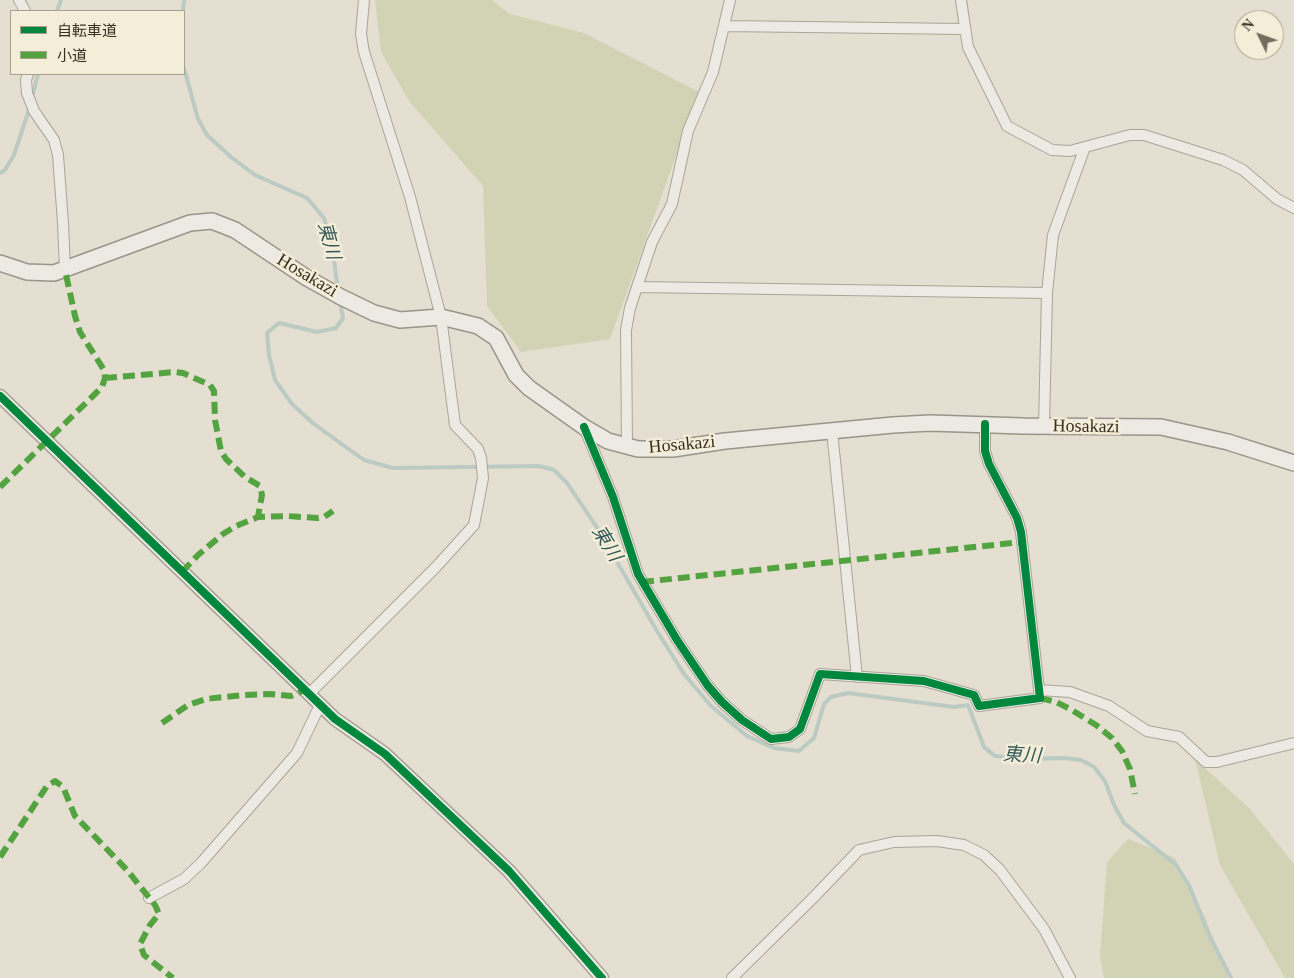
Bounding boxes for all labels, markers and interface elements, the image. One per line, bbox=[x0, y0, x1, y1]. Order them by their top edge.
legend bbox=[10, 10, 185, 75]
north arrow bbox=[1234, 10, 1284, 60]
text: N bbox=[1239, 17, 1257, 34]
text: 自転車道 bbox=[57, 23, 117, 39]
text: 小道 bbox=[57, 48, 87, 64]
water label: 東川 bbox=[312, 220, 344, 262]
street label: Hosakazi bbox=[273, 249, 341, 303]
street label: Hosakazi bbox=[1052, 416, 1120, 438]
street label: Hosakazi bbox=[648, 431, 716, 459]
water label: 東川 bbox=[586, 522, 626, 566]
water label: 東川 bbox=[1002, 744, 1042, 768]

